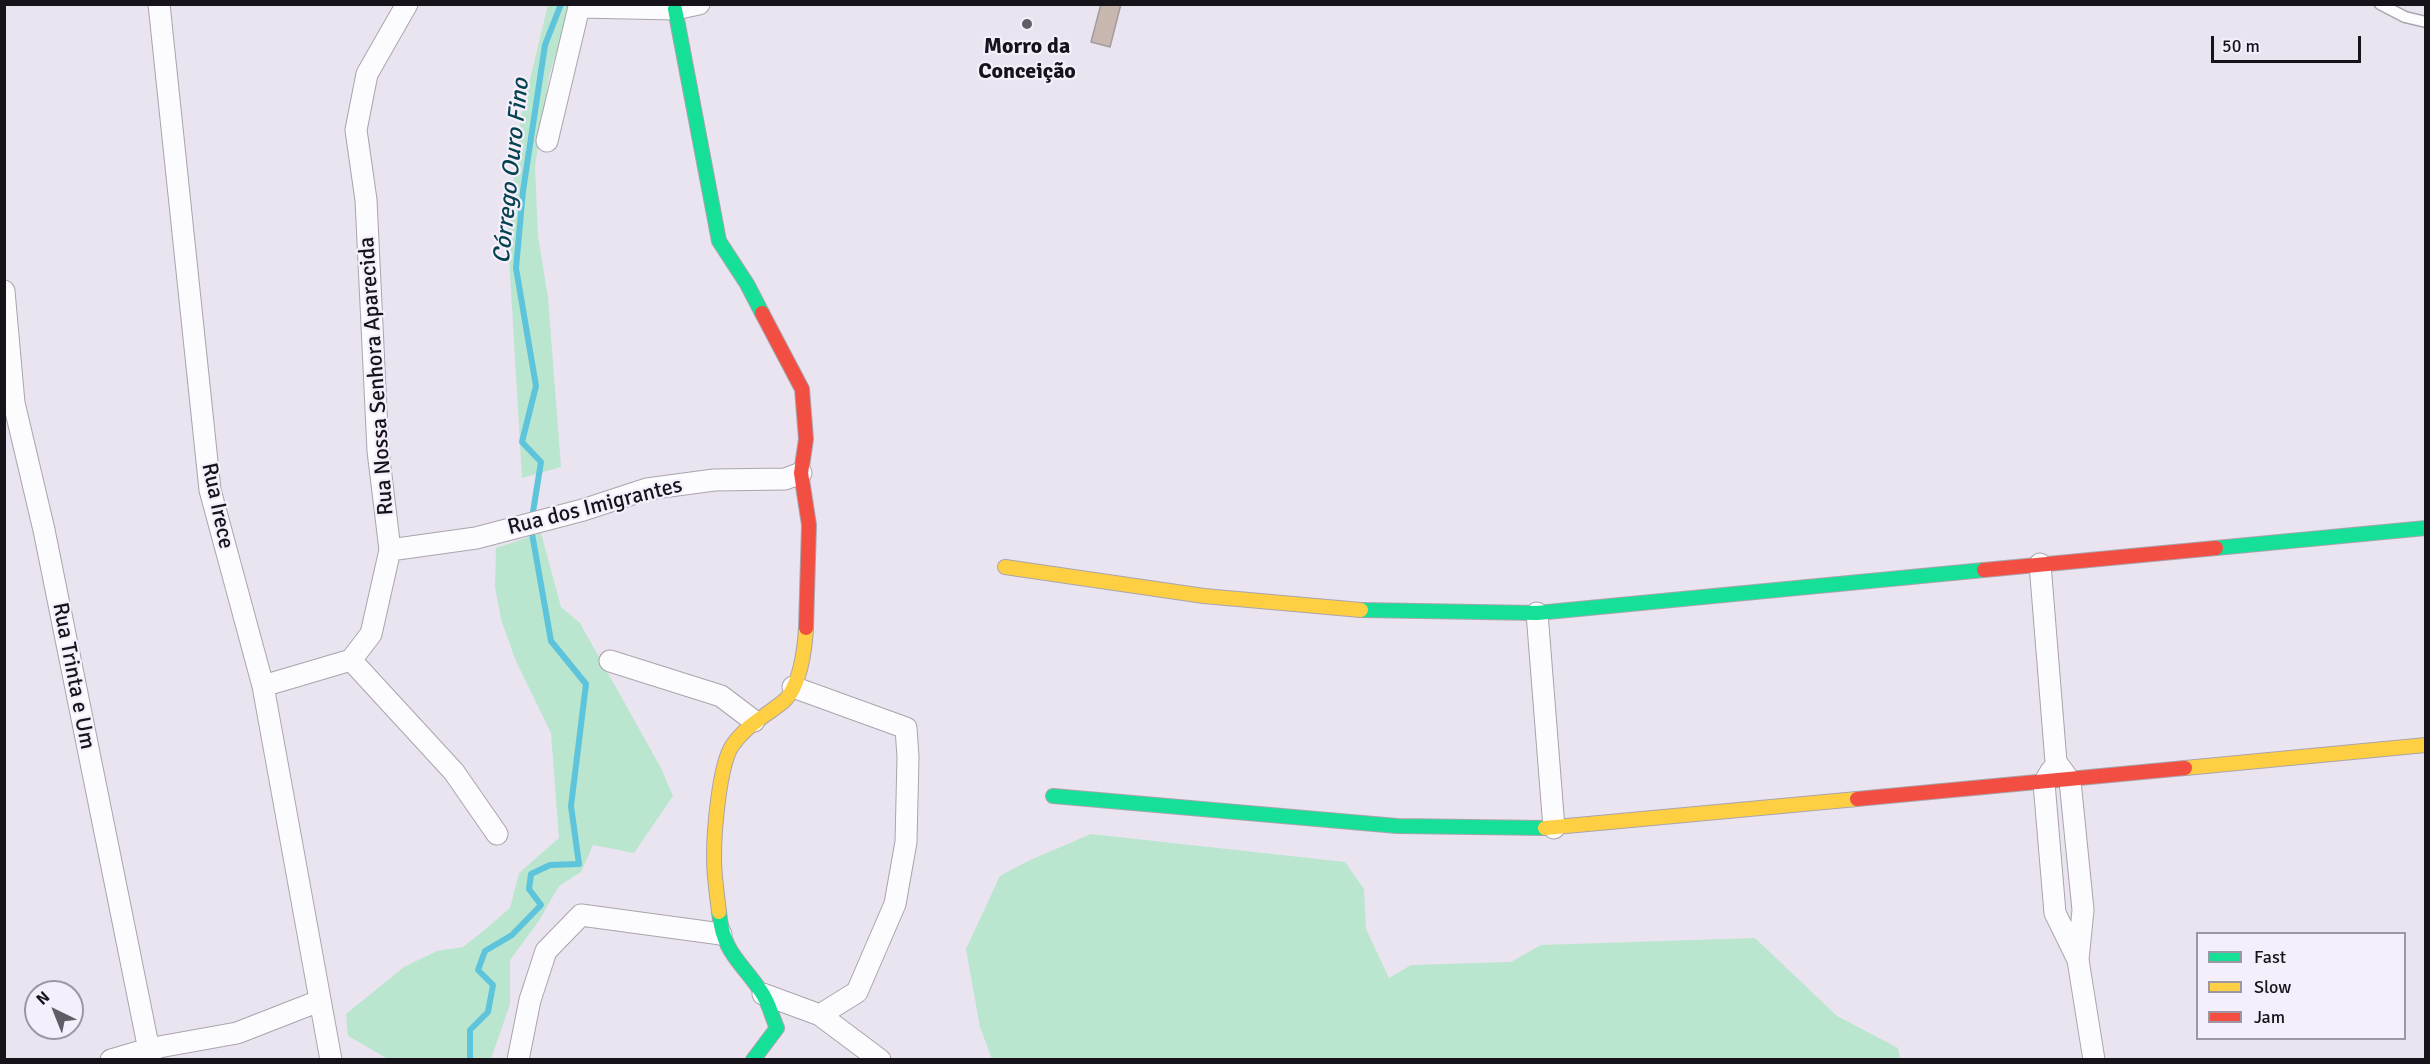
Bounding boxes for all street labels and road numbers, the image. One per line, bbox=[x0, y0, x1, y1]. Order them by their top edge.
street label: Rua Nossa Senhora Aparecida bbox=[354, 236, 400, 516]
street label: Rua Irece bbox=[195, 461, 239, 551]
street label: Rua dos Imigrantes bbox=[505, 473, 685, 541]
street label: Rua Trinta e Um bbox=[46, 600, 100, 752]

